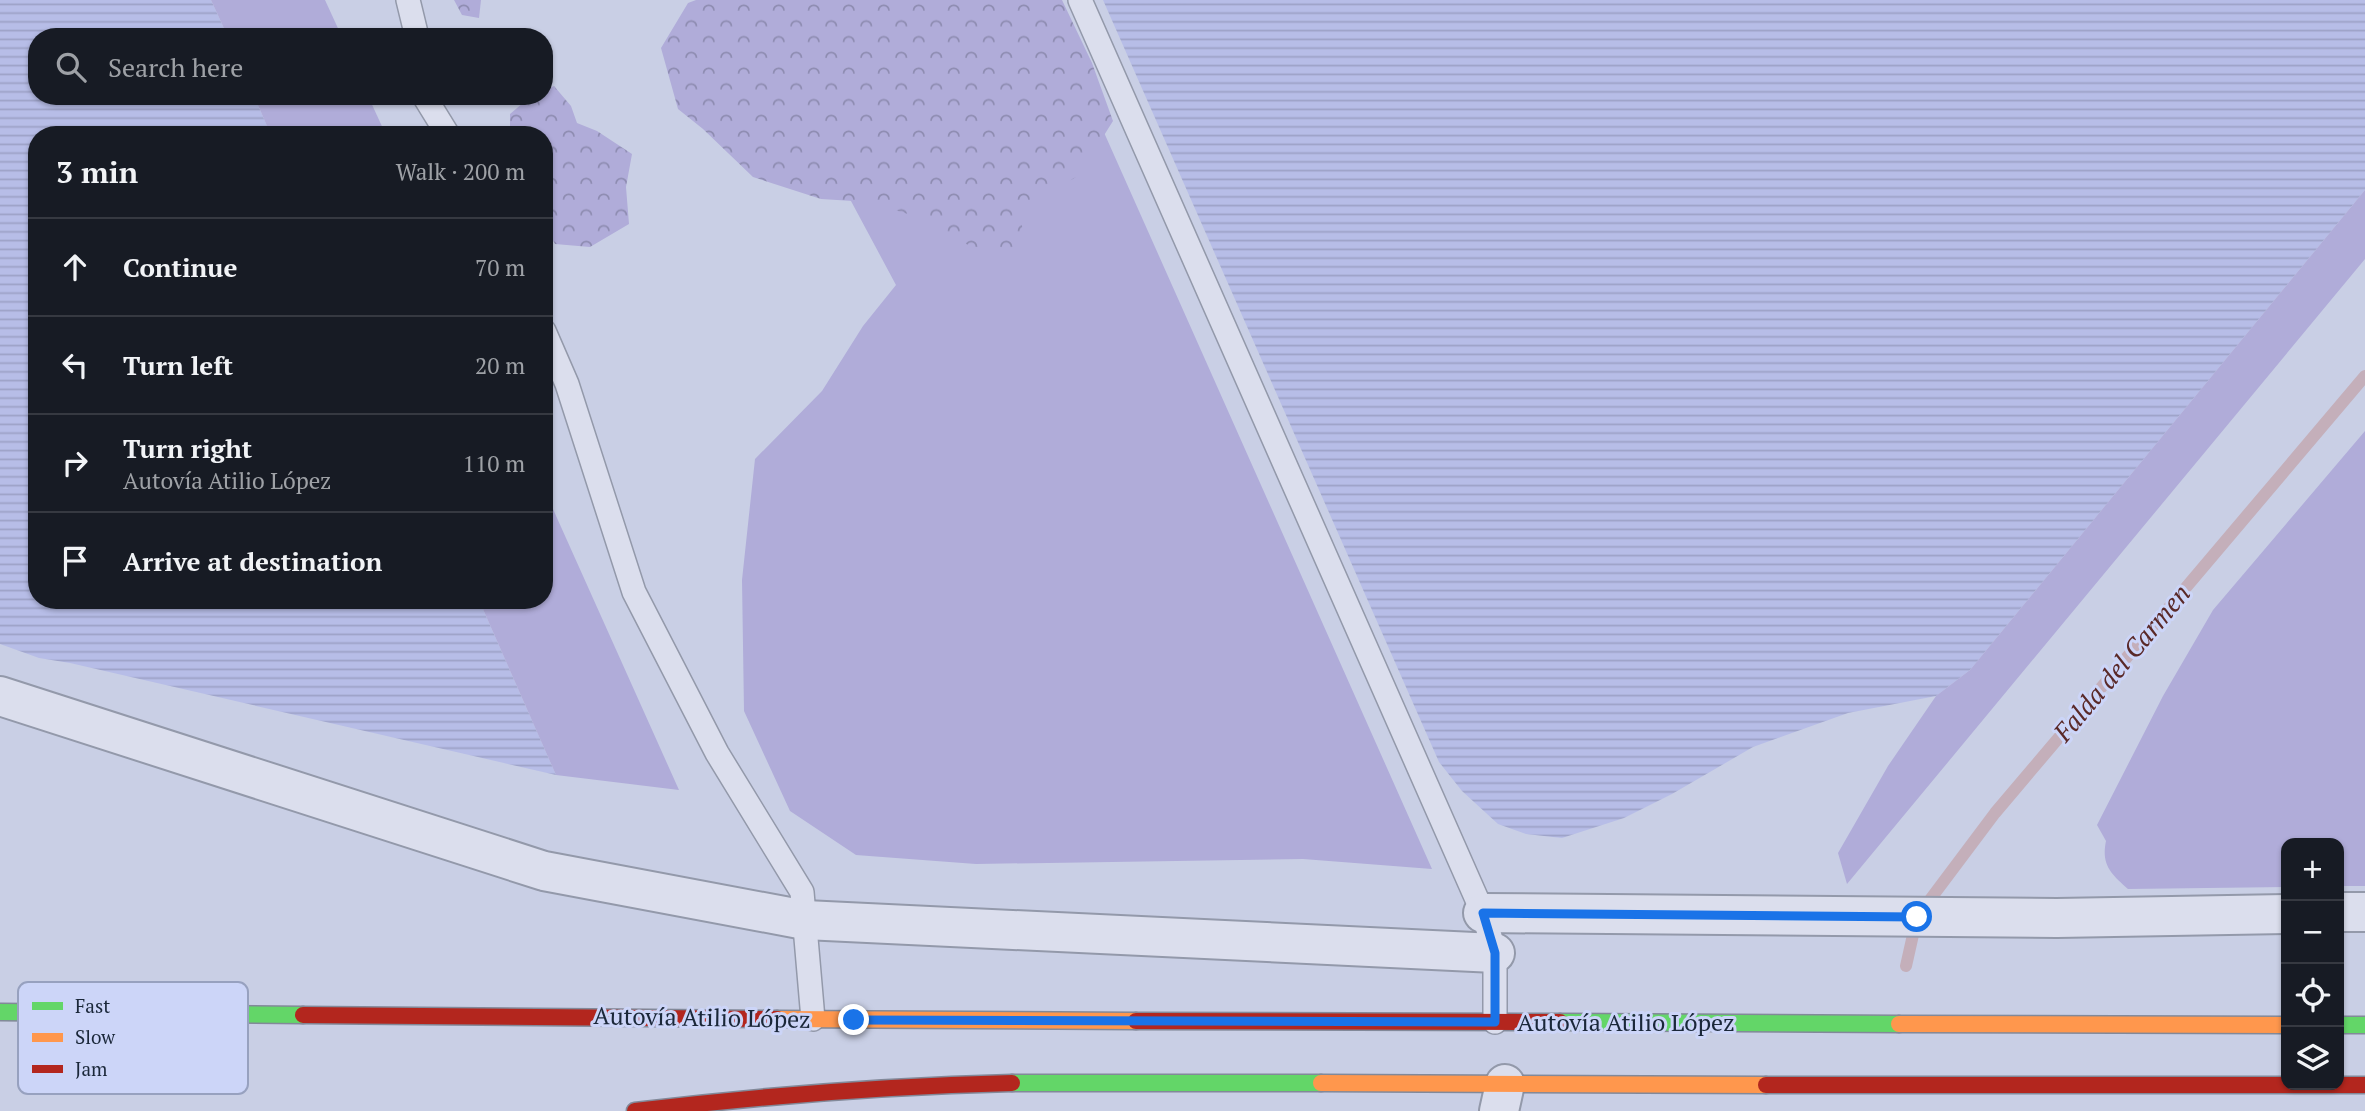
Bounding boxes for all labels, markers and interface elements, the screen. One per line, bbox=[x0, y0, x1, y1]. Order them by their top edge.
search box bbox=[28, 28, 553, 105]
icon: search bbox=[52, 48, 90, 86]
text: Search here bbox=[108, 50, 243, 84]
text: 3 min bbox=[56, 152, 138, 192]
text: Walk · 200 m bbox=[396, 156, 525, 187]
icon: ahead bbox=[56, 248, 94, 286]
text: Continue bbox=[123, 250, 237, 284]
text: 70 m bbox=[475, 252, 525, 283]
icon: left bbox=[56, 346, 94, 384]
text: Turn left bbox=[123, 348, 233, 382]
text: 20 m bbox=[475, 350, 525, 381]
text: Turn right bbox=[123, 431, 252, 465]
icon: right bbox=[56, 444, 94, 482]
text: 110 m bbox=[463, 448, 525, 479]
text: Autovía Atilio López bbox=[123, 465, 331, 496]
icon: arrive bbox=[56, 542, 94, 580]
text: Arrive at destination bbox=[123, 544, 382, 578]
water label: Falda del Carmen bbox=[2045, 577, 2197, 749]
map controls bbox=[2281, 838, 2344, 1090]
button: + bbox=[2281, 838, 2344, 901]
route start bbox=[1901, 901, 1932, 932]
button: − bbox=[2281, 901, 2344, 964]
button: locate bbox=[2281, 964, 2344, 1027]
legend bbox=[18, 982, 248, 1094]
text: Fast bbox=[75, 993, 110, 1018]
street label: Autovía Atilio López bbox=[593, 999, 811, 1035]
route end bbox=[838, 1004, 869, 1035]
street label: Autovía Atilio López bbox=[1517, 1006, 1735, 1038]
text: Slow bbox=[75, 1024, 116, 1049]
button: layers bbox=[2281, 1027, 2344, 1090]
text: Jam bbox=[75, 1056, 108, 1081]

